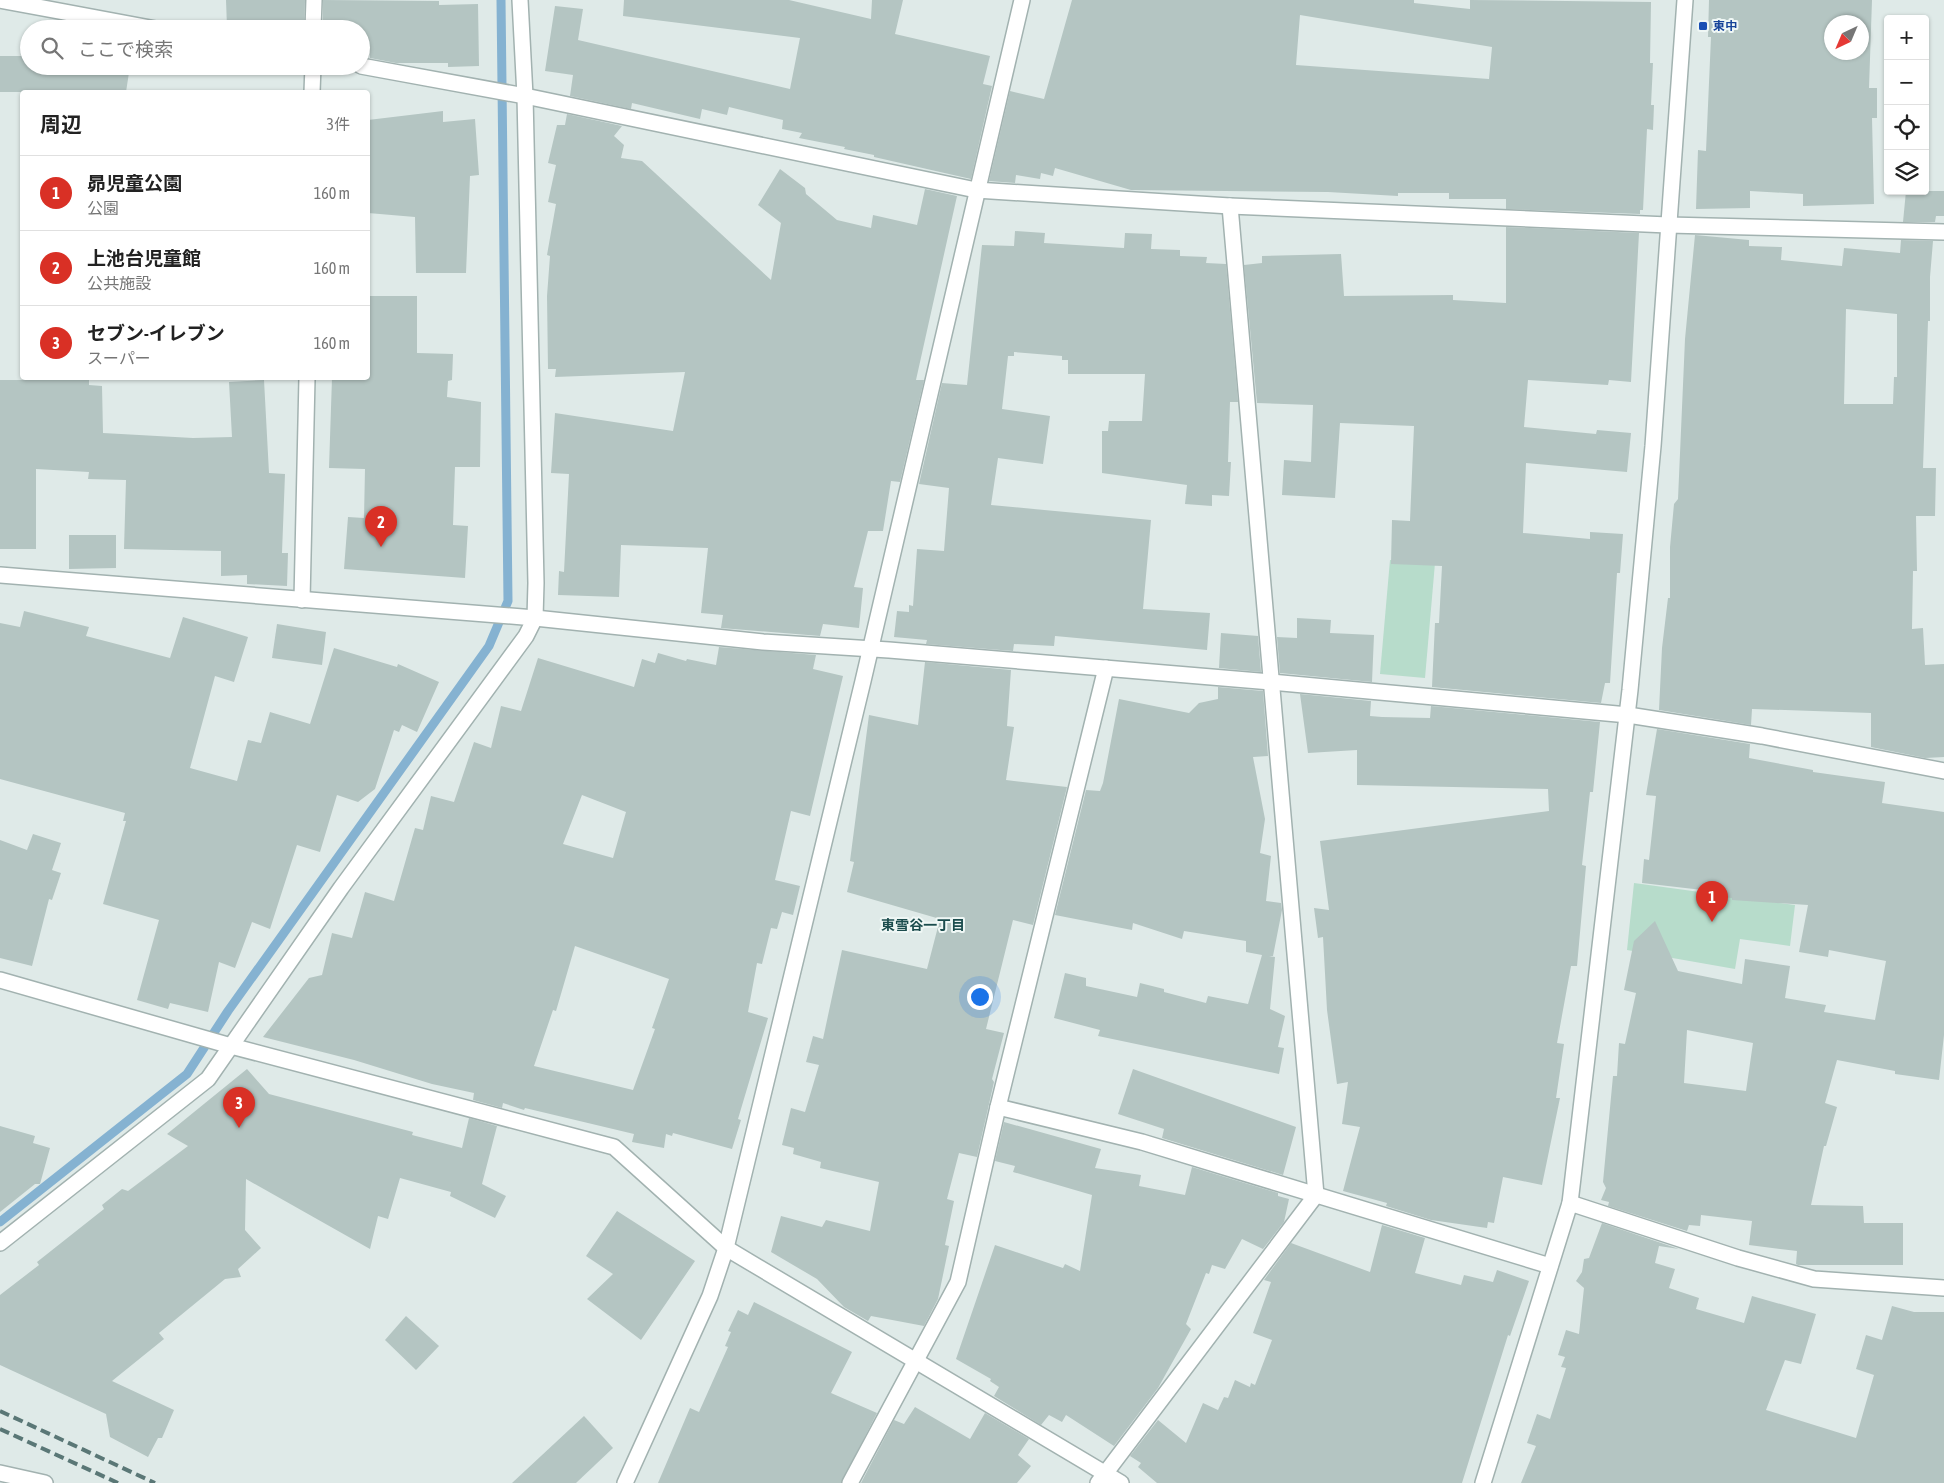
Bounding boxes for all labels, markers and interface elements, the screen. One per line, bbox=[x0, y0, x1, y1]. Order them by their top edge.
north arrow bbox=[1824, 15, 1869, 60]
map controls bbox=[1884, 15, 1929, 195]
button: + bbox=[1884, 15, 1929, 60]
place label: 東中 bbox=[1713, 19, 1737, 33]
search box bbox=[20, 20, 370, 75]
marker: 東中 bbox=[1697, 20, 1709, 32]
icon: search bbox=[38, 34, 66, 62]
text: ここで検索 bbox=[78, 38, 173, 60]
button: − bbox=[1884, 60, 1929, 105]
button: locate bbox=[1884, 105, 1929, 150]
text: 周辺 bbox=[40, 112, 82, 136]
text: 3件 bbox=[326, 115, 350, 133]
button: layers bbox=[1884, 150, 1929, 195]
text: 昴児童公園 bbox=[87, 172, 182, 194]
text: 1 bbox=[52, 184, 60, 202]
text: 160 m bbox=[314, 184, 350, 202]
text: 公園 bbox=[87, 199, 119, 217]
text: 上池台児童館 bbox=[87, 247, 201, 269]
text: 2 bbox=[52, 259, 60, 277]
text: 160 m bbox=[314, 259, 350, 277]
text: 公共施設 bbox=[87, 274, 151, 292]
text: セブン-イレブン bbox=[87, 322, 225, 344]
text: 3 bbox=[52, 334, 60, 352]
text: 160 m bbox=[314, 334, 350, 352]
text: スーパー bbox=[87, 349, 151, 367]
pin: 2 bbox=[365, 506, 397, 547]
pin: 1 bbox=[1696, 881, 1728, 922]
district label: 東雪谷一丁目 bbox=[881, 917, 965, 933]
your location bbox=[967, 984, 993, 1010]
pin: 3 bbox=[223, 1087, 255, 1128]

